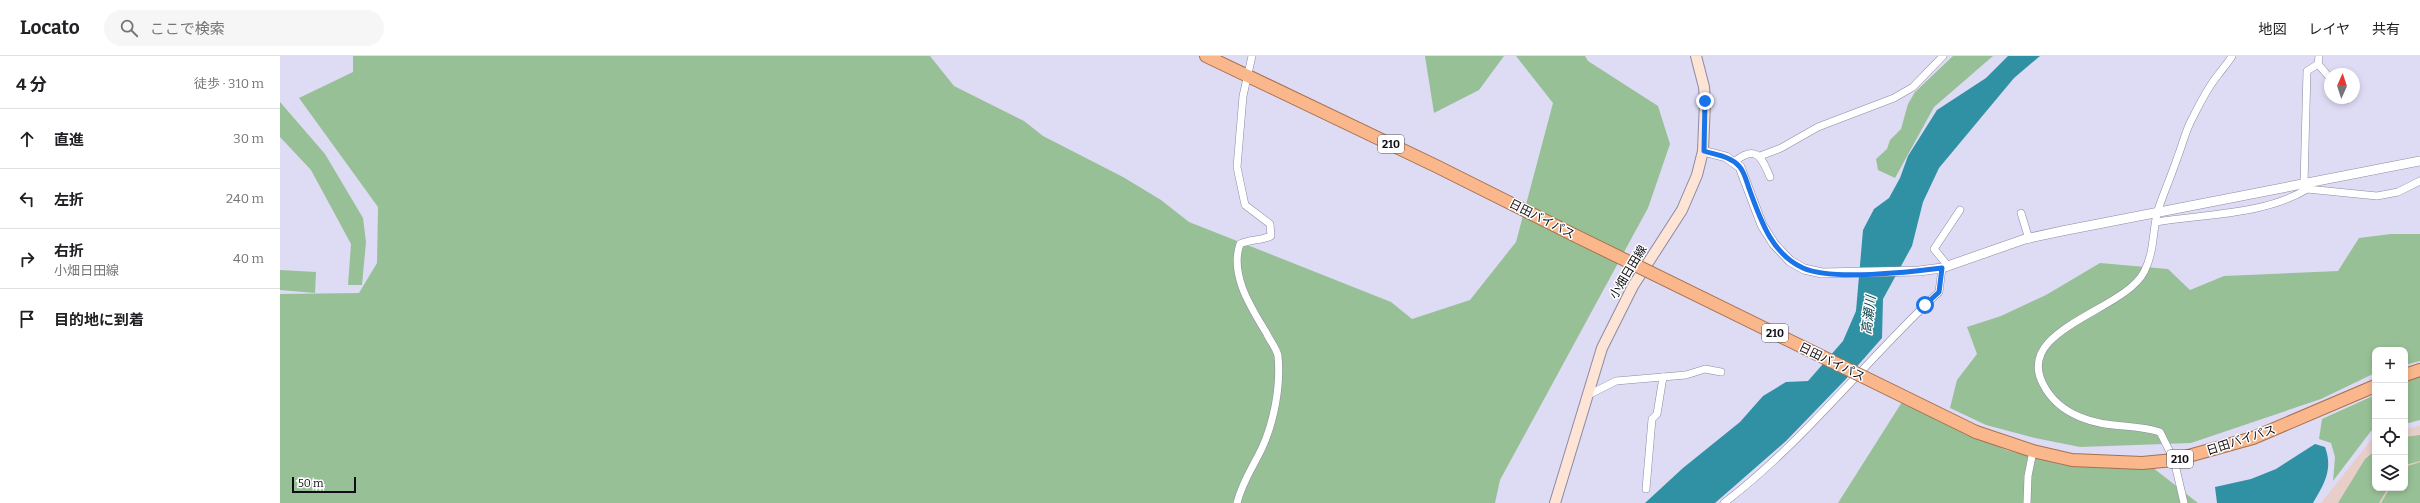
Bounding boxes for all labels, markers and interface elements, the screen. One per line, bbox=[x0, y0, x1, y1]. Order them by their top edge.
search box bbox=[104, 10, 384, 46]
text: Locato bbox=[20, 16, 80, 39]
icon: search bbox=[118, 17, 140, 39]
text: ここで検索 bbox=[150, 20, 225, 38]
text: 地図 bbox=[2258, 21, 2286, 38]
text: レイヤ bbox=[2308, 21, 2350, 38]
text: 共有 bbox=[2372, 21, 2400, 38]
north arrow bbox=[2324, 68, 2360, 104]
text: 4 分 bbox=[16, 74, 46, 95]
text: 徒歩 · 310 m bbox=[194, 76, 264, 91]
route end bbox=[1696, 92, 1714, 110]
icon: ahead bbox=[16, 128, 38, 150]
text: 直進 bbox=[54, 131, 84, 149]
text: 30 m bbox=[233, 131, 264, 146]
road number: 210 bbox=[1378, 135, 1404, 153]
icon: left bbox=[16, 188, 38, 210]
text: 左折 bbox=[54, 191, 84, 209]
text: 240 m bbox=[226, 191, 264, 206]
street label: 日田バイパス bbox=[1507, 196, 1577, 242]
text: 右折 bbox=[54, 242, 84, 260]
street label: 小畑日田線 bbox=[1607, 243, 1649, 301]
icon: right bbox=[16, 248, 38, 270]
text: 40 m bbox=[233, 251, 264, 266]
text: 小畑日田線 bbox=[54, 263, 119, 278]
water label: 高瀬川 bbox=[1859, 293, 1879, 335]
route start bbox=[1916, 296, 1934, 314]
icon: arrive bbox=[16, 308, 38, 330]
text: 目的地に到着 bbox=[54, 311, 144, 329]
road number: 210 bbox=[1762, 324, 1788, 342]
street label: 日田バイパス bbox=[1797, 340, 1867, 384]
map controls bbox=[2372, 347, 2408, 491]
button: + bbox=[2372, 347, 2408, 383]
button: − bbox=[2372, 383, 2408, 419]
button: locate bbox=[2372, 419, 2408, 455]
street label: 日田バイパス bbox=[2205, 422, 2277, 458]
road number: 210 bbox=[2167, 450, 2193, 468]
button: layers bbox=[2372, 455, 2408, 491]
scale bar bbox=[292, 475, 356, 494]
text: 50 m bbox=[298, 477, 324, 490]

